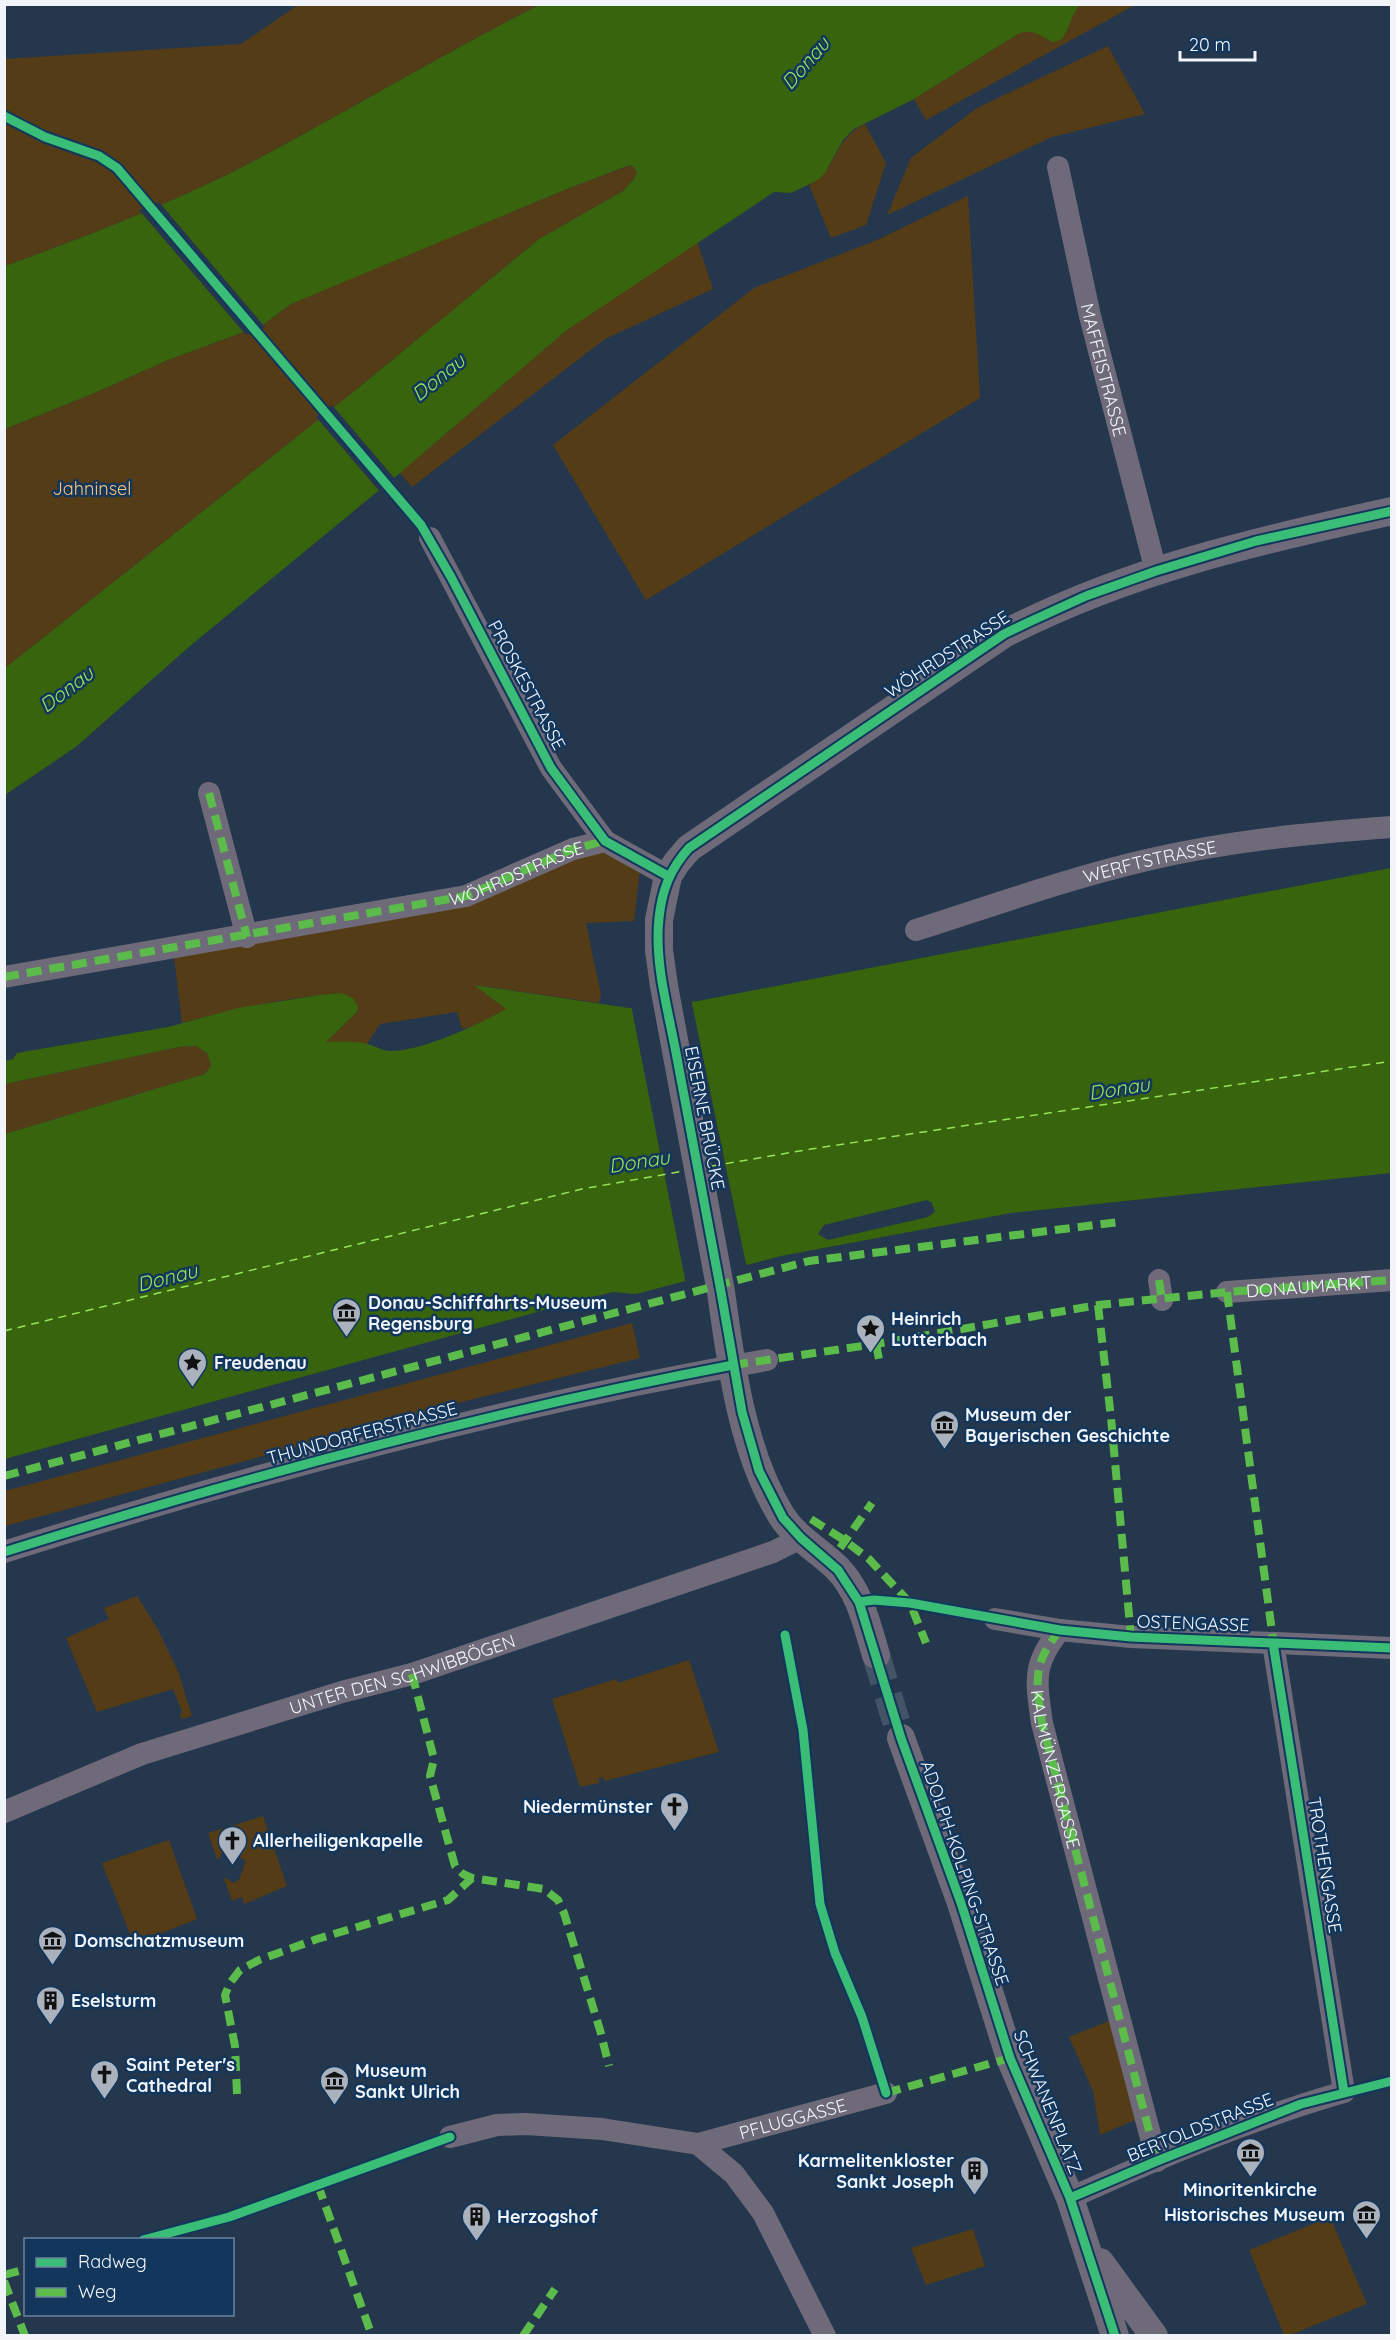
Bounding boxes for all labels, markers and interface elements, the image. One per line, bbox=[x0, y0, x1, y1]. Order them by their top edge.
scale bar bbox=[1180, 24, 1255, 62]
water label: Donau bbox=[775, 30, 836, 94]
text: 20 m bbox=[1189, 33, 1231, 56]
street label: MAFFEISTRASSE bbox=[1076, 301, 1132, 439]
water label: Donau bbox=[406, 347, 471, 406]
park label: Jahninsel bbox=[53, 477, 131, 500]
street label: WÖHRDSTRASSE bbox=[880, 605, 1014, 703]
street label: PROSKESTRASSE bbox=[483, 616, 571, 754]
water label: Donau bbox=[34, 660, 99, 717]
street label: WÖHRDSTRASSE bbox=[447, 835, 586, 910]
street label: WERFTSTRASSE bbox=[1080, 835, 1218, 888]
street label: EISERNE BRÜCKE bbox=[680, 1044, 730, 1192]
water label: Donau bbox=[1087, 1071, 1153, 1105]
water label: Donau bbox=[607, 1144, 673, 1178]
water label: Donau bbox=[134, 1257, 201, 1297]
street label: DONAUMARKT bbox=[1245, 1270, 1372, 1302]
place label: Donau-Schiffahrts-Museum Regensburg bbox=[368, 1291, 607, 1335]
museum icon: Donau-Schiffahrts-Museum Regensburg bbox=[331, 1296, 363, 1338]
place label: Heinrich Lutterbach bbox=[891, 1307, 987, 1351]
place icon: Heinrich Lutterbach bbox=[854, 1312, 886, 1354]
place icon: Freudenau bbox=[177, 1346, 209, 1388]
place label: Freudenau bbox=[214, 1351, 307, 1374]
street label: THUNDORFERSTRASSE bbox=[264, 1397, 460, 1469]
place label: Museum der Bayerischen Geschichte bbox=[965, 1403, 1170, 1447]
museum icon: Museum der Bayerischen Geschichte bbox=[928, 1408, 960, 1450]
street label: OSTENGASSE bbox=[1136, 1610, 1250, 1636]
street label: UNTER DEN SCHWIBBÖGEN bbox=[286, 1628, 518, 1719]
street label: KALMÜNZERGASSE bbox=[1026, 1689, 1086, 1851]
street label: ADOLPH-KOLPING-STRASSE bbox=[916, 1757, 1014, 1989]
church icon: Niedermünster bbox=[658, 1790, 690, 1832]
place label: Niedermünster bbox=[523, 1795, 653, 1818]
street label: TROTHENGASSE bbox=[1303, 1795, 1347, 1935]
church icon: Allerheiligenkapelle bbox=[216, 1824, 248, 1866]
place label: Allerheiligenkapelle bbox=[253, 1829, 423, 1852]
museum icon: Domschatzmuseum bbox=[37, 1924, 69, 1966]
place label: Domschatzmuseum bbox=[74, 1929, 244, 1952]
building icon: Eselsturm bbox=[34, 1984, 66, 2026]
place label: Eselsturm bbox=[71, 1989, 156, 2012]
street label: SCHWANENPLATZ bbox=[1009, 2027, 1087, 2177]
place label: Saint Peter's Cathedral bbox=[126, 2053, 235, 2097]
church icon: Saint Peter's Cathedral bbox=[89, 2058, 121, 2100]
place label: Museum Sankt Ulrich bbox=[355, 2059, 460, 2103]
museum icon: Museum Sankt Ulrich bbox=[318, 2064, 350, 2106]
street label: BERTOLDSTRASSE bbox=[1124, 2087, 1276, 2167]
street label: PFLUGGASSE bbox=[736, 2093, 849, 2144]
museum icon: Minoritenkirche bbox=[1234, 2136, 1266, 2178]
place label: Karmelitenkloster Sankt Joseph bbox=[798, 2149, 954, 2193]
building icon: Karmelitenkloster Sankt Joseph bbox=[959, 2154, 991, 2196]
place label: Minoritenkirche bbox=[1183, 2178, 1317, 2201]
museum icon: Historisches Museum bbox=[1350, 2198, 1382, 2240]
building icon: Herzogshof bbox=[460, 2200, 492, 2242]
place label: Historisches Museum bbox=[1164, 2203, 1345, 2226]
place label: Herzogshof bbox=[497, 2205, 598, 2228]
legend bbox=[24, 2238, 234, 2316]
text: Radweg bbox=[78, 2250, 147, 2273]
text: Weg bbox=[78, 2280, 116, 2303]

